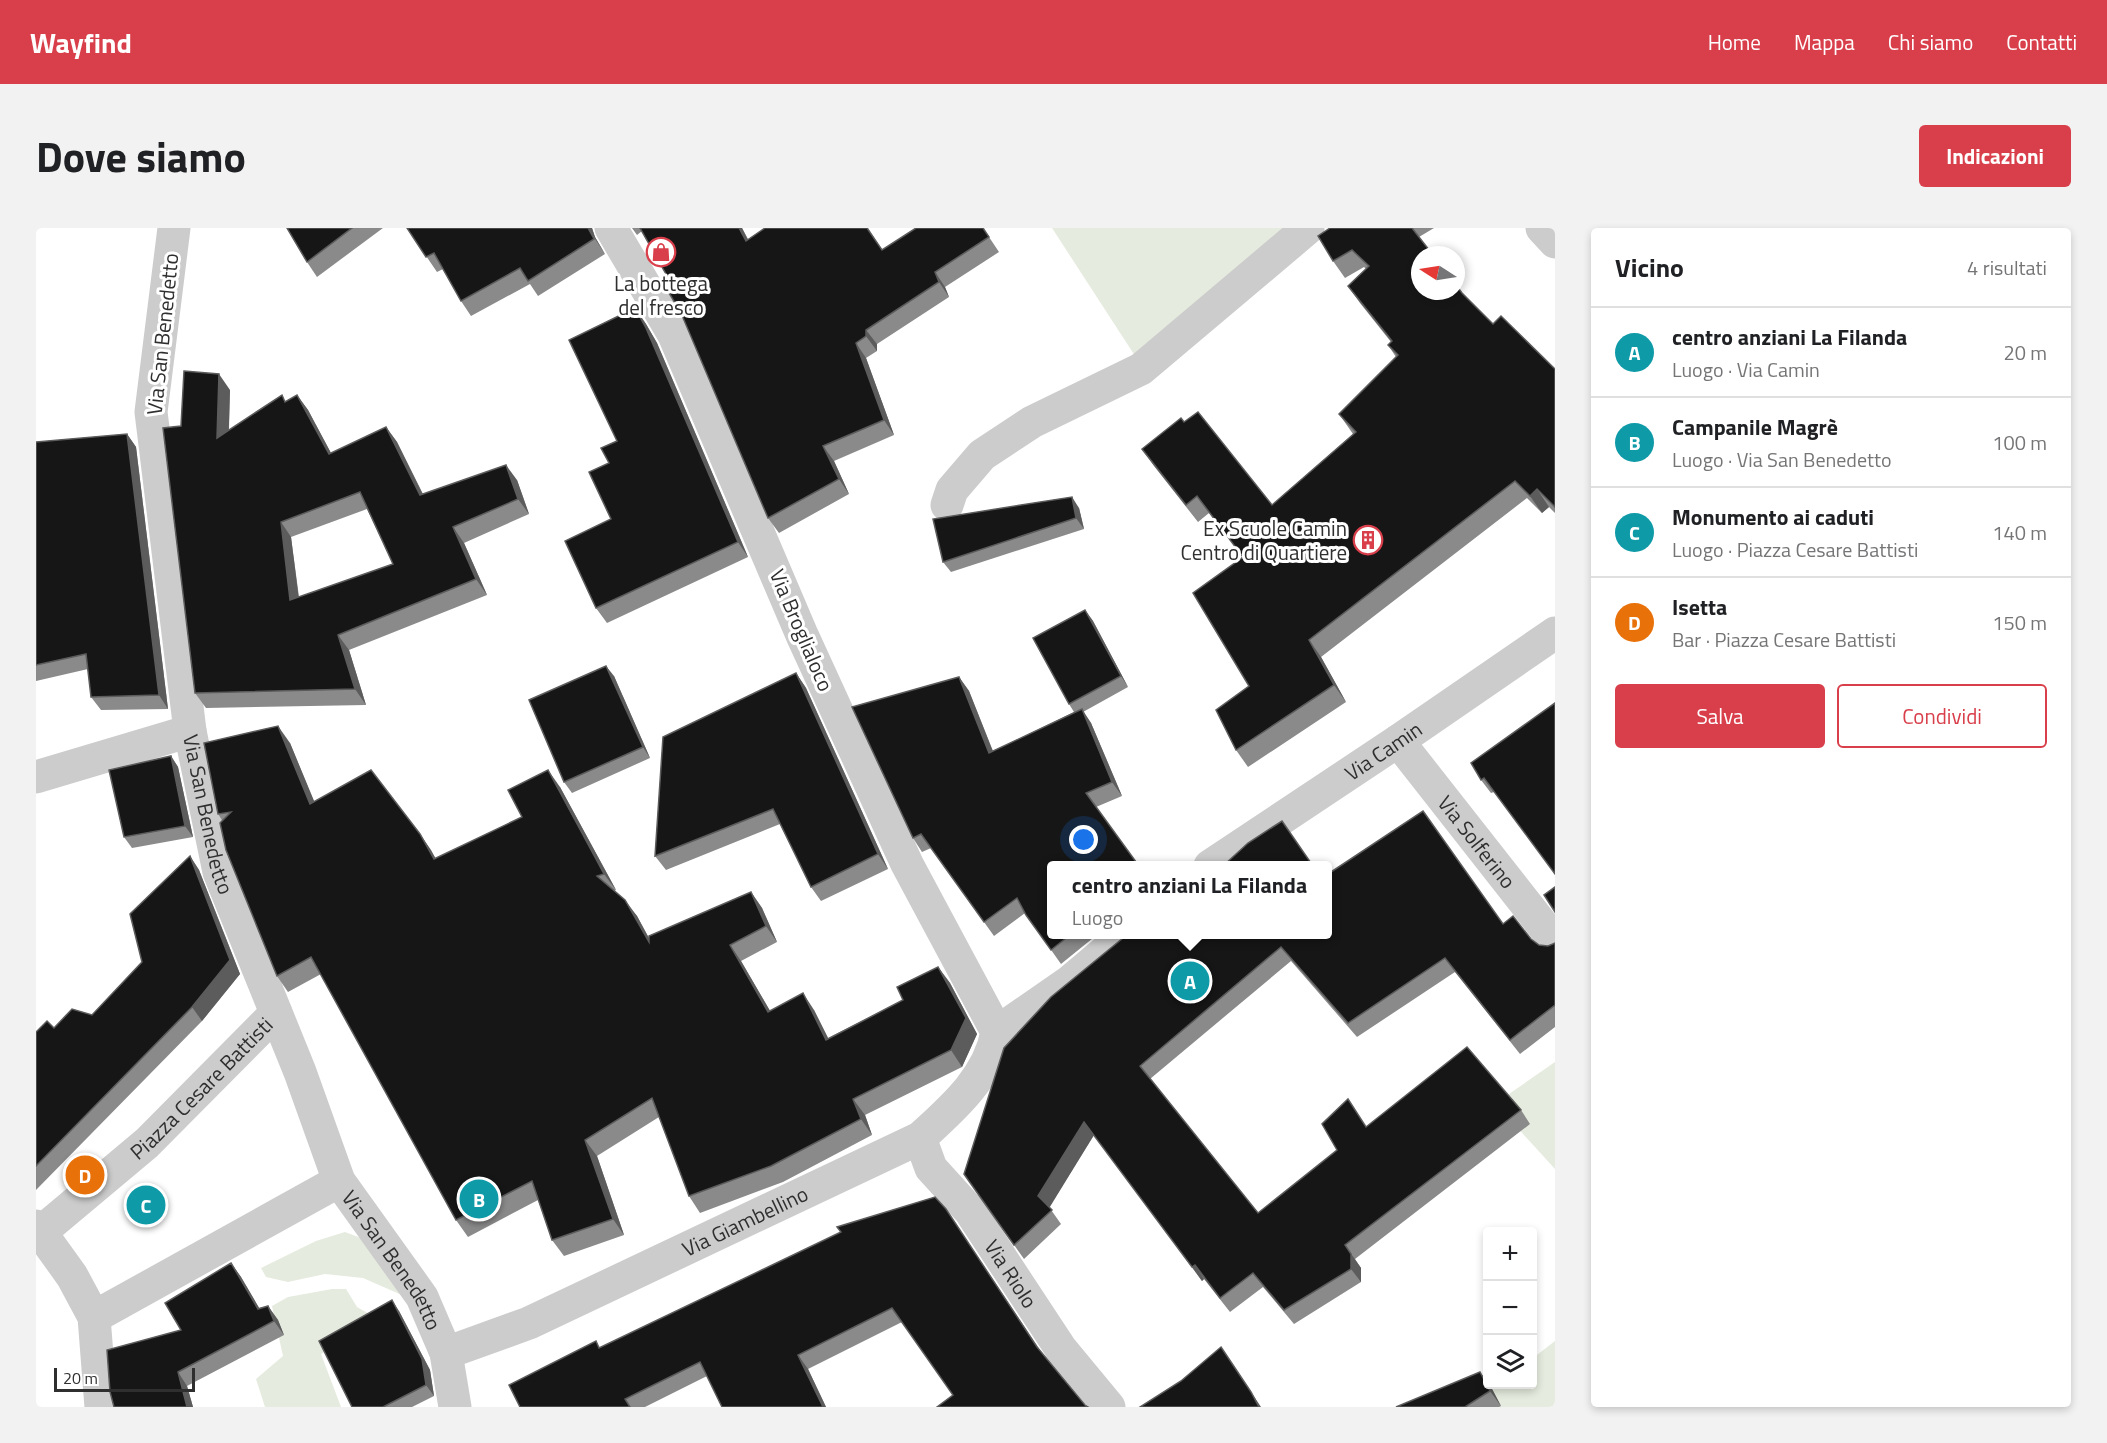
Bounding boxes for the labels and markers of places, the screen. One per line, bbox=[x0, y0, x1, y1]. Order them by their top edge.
shop icon: La bottega del fresco bbox=[645, 236, 677, 268]
place label: La bottega del fresco bbox=[614, 267, 708, 323]
place label: Ex Scuole Camin Centro di Quartiere bbox=[1180, 512, 1347, 568]
building icon: Ex Scuole Camin Centro di Quartiere bbox=[1352, 524, 1384, 556]
pin: A bbox=[1170, 958, 1210, 1004]
pin: D bbox=[65, 1152, 104, 1198]
pin: B bbox=[460, 1176, 498, 1222]
pin: C bbox=[126, 1182, 166, 1228]

